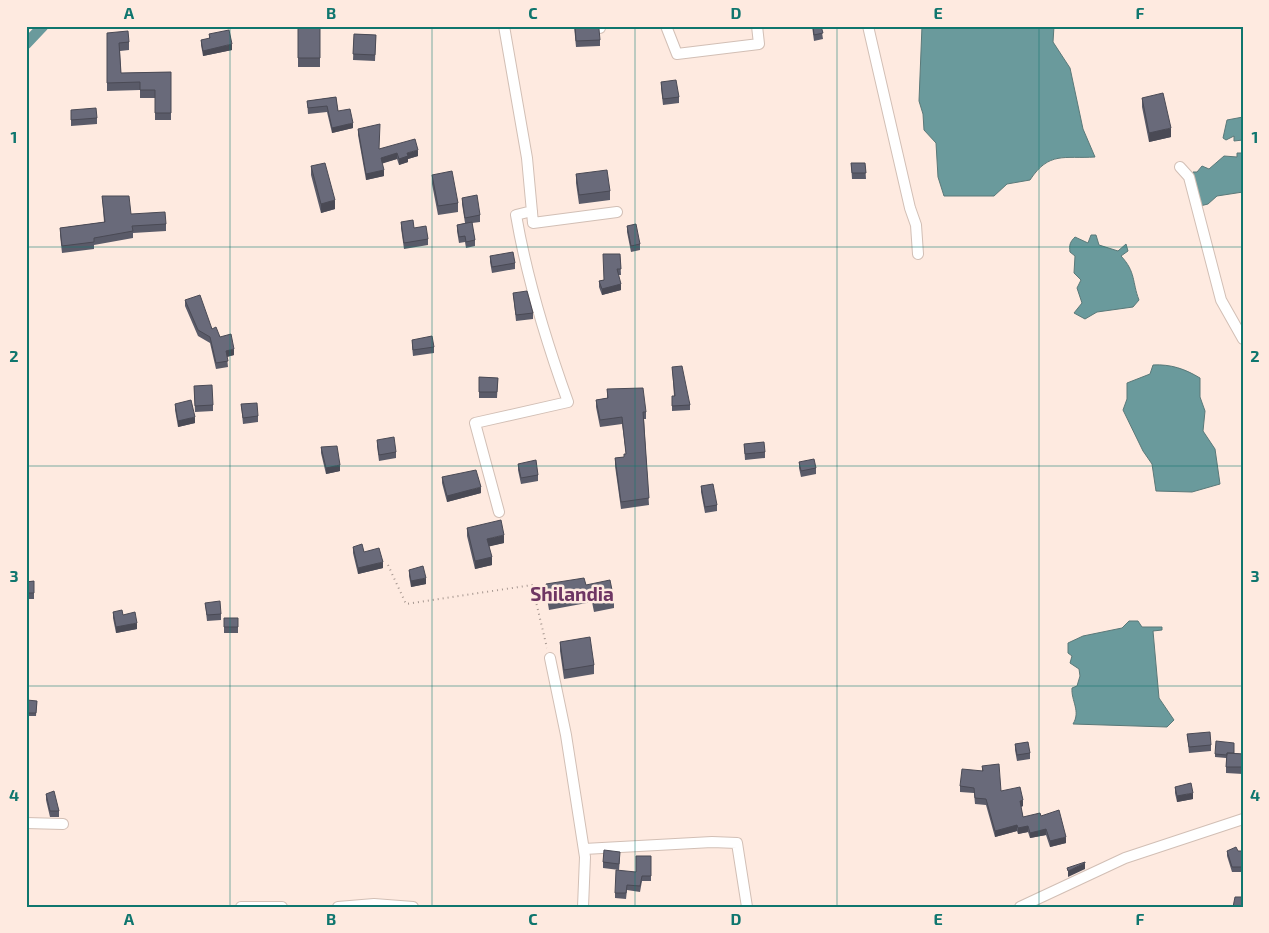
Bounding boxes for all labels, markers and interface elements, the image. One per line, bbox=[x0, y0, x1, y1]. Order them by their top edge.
text: A bbox=[124, 3, 135, 22]
text: B bbox=[326, 3, 336, 22]
text: C bbox=[528, 3, 538, 22]
text: D bbox=[731, 3, 742, 22]
text: E bbox=[933, 3, 943, 22]
text: F bbox=[1136, 3, 1145, 22]
text: 1 bbox=[11, 127, 17, 146]
text: 1 bbox=[1252, 127, 1258, 146]
text: 2 bbox=[9, 346, 19, 365]
text: 2 bbox=[1250, 346, 1260, 365]
text: 3 bbox=[9, 566, 19, 585]
text: 3 bbox=[1250, 566, 1260, 585]
district label: Shilandia bbox=[530, 582, 614, 605]
text: 4 bbox=[9, 785, 19, 804]
text: 4 bbox=[1250, 785, 1260, 804]
text: A bbox=[124, 909, 135, 928]
text: B bbox=[326, 909, 336, 928]
text: C bbox=[528, 909, 538, 928]
text: D bbox=[731, 909, 742, 928]
text: E bbox=[933, 909, 943, 928]
text: F bbox=[1136, 909, 1145, 928]

